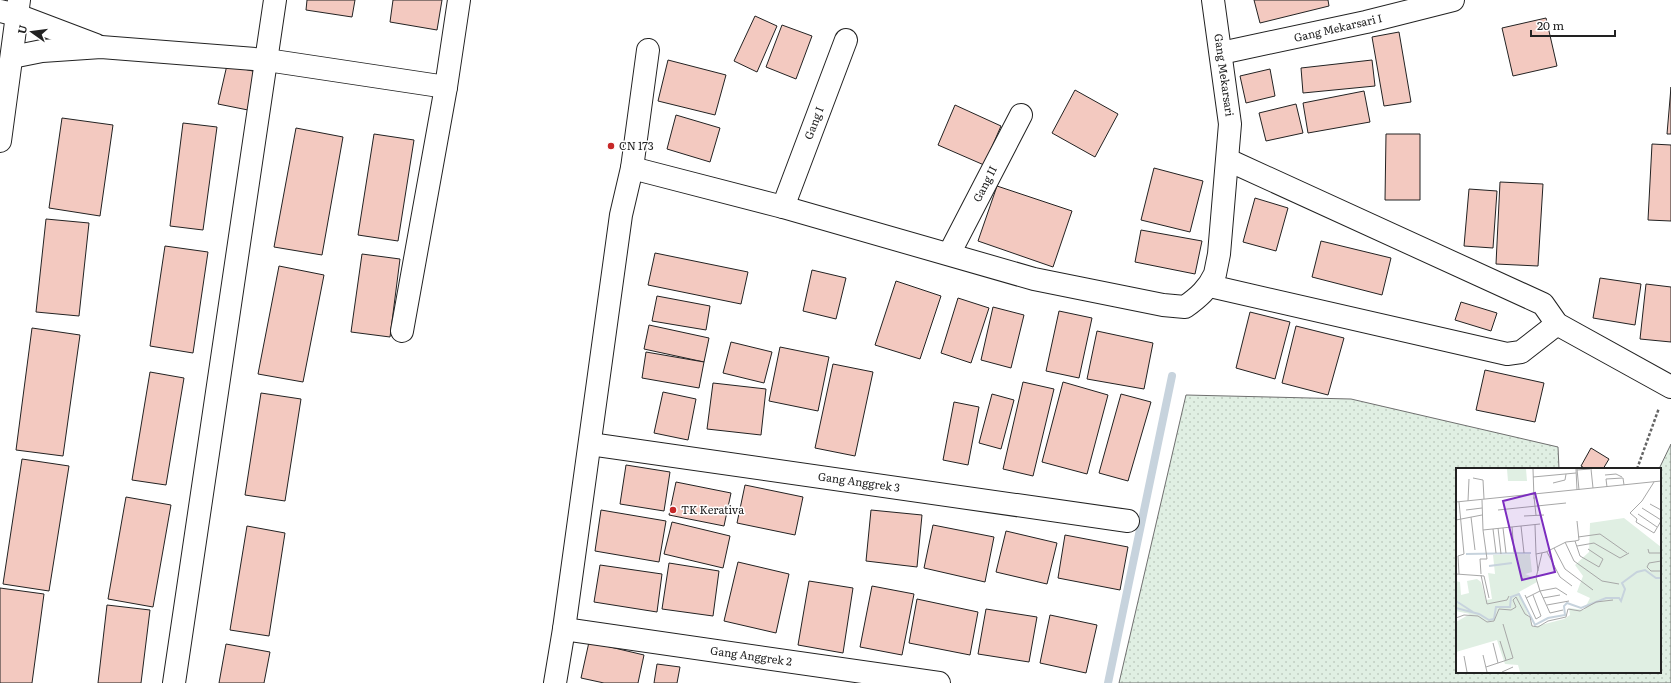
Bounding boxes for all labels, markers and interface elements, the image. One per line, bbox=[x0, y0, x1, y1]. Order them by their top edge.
street label: Gang Mekarsari I bbox=[1292, 9, 1383, 45]
north arrow bbox=[12, 12, 52, 52]
scale bar bbox=[1531, 12, 1615, 38]
text: 20 m bbox=[1537, 16, 1564, 34]
text: U bbox=[13, 23, 30, 35]
street label: Gang Mekarsari bbox=[1211, 32, 1239, 118]
street label: Gang I bbox=[799, 104, 827, 141]
place label: CN 173 bbox=[619, 137, 654, 153]
marker: CN 173 bbox=[606, 141, 616, 151]
street label: Gang II bbox=[968, 163, 1000, 204]
street label: Gang Anggrek 3 bbox=[817, 467, 901, 495]
inset map bbox=[1456, 468, 1661, 673]
place label: TK Kerativa bbox=[681, 501, 744, 517]
marker: TK Kerativa bbox=[668, 505, 678, 515]
street label: Gang Anggrek 2 bbox=[709, 641, 793, 669]

